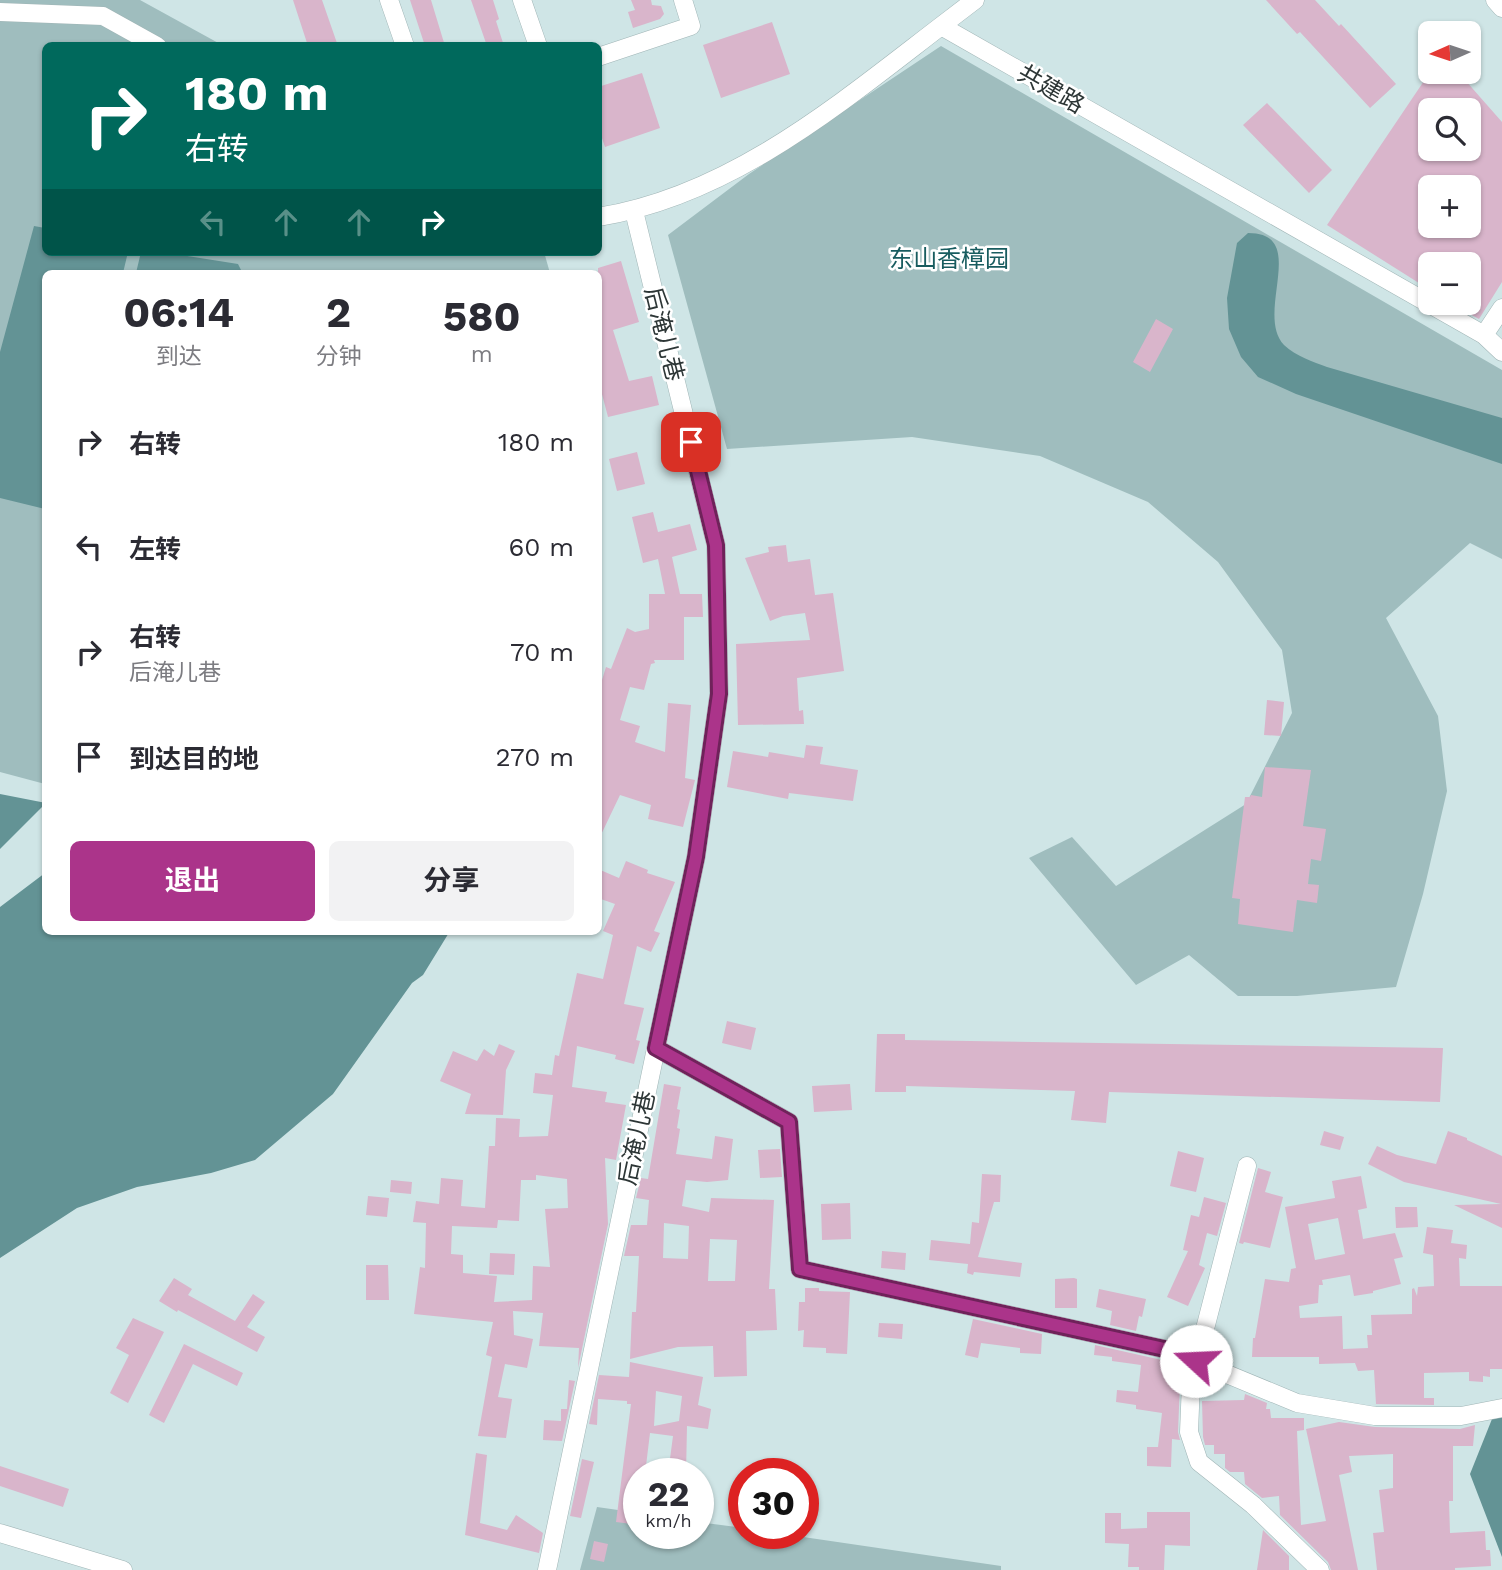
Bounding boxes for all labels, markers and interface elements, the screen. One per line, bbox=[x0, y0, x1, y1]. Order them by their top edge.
north arrow bbox=[1418, 21, 1480, 84]
map controls bbox=[1418, 21, 1481, 315]
street label: 共建路 bbox=[1013, 59, 1089, 119]
text: 180 m bbox=[185, 64, 329, 122]
icon: right bbox=[70, 70, 161, 161]
button: search bbox=[1418, 98, 1481, 161]
text: 右转 bbox=[185, 130, 249, 168]
button: + bbox=[1418, 175, 1481, 238]
icon: left bbox=[194, 203, 232, 241]
icon: ahead bbox=[267, 203, 305, 241]
icon: ahead bbox=[340, 203, 378, 241]
icon: right bbox=[413, 203, 451, 241]
park label: 东山香樟园 bbox=[889, 245, 1009, 273]
button: − bbox=[1418, 252, 1481, 315]
street label: 后淹儿巷 bbox=[639, 284, 689, 384]
text: 06:14 bbox=[123, 288, 234, 337]
text: 2 bbox=[326, 288, 351, 337]
text: 580 bbox=[443, 292, 521, 341]
text: m bbox=[471, 341, 493, 368]
text: 到达 bbox=[156, 343, 202, 370]
text: 分钟 bbox=[315, 343, 361, 370]
pin bbox=[661, 412, 721, 472]
icon: right bbox=[70, 423, 108, 461]
icon: arrive bbox=[672, 423, 710, 461]
text: 180 m bbox=[498, 427, 574, 457]
text: 右转 bbox=[129, 429, 181, 459]
icon: left bbox=[70, 528, 108, 566]
text: 60 m bbox=[508, 532, 574, 562]
text: 左转 bbox=[129, 534, 181, 564]
text: 右转 bbox=[129, 622, 181, 652]
icon: right bbox=[70, 633, 108, 671]
text: 70 m bbox=[510, 637, 574, 667]
text: 后淹儿巷 bbox=[129, 659, 221, 686]
icon: arrive bbox=[70, 738, 108, 776]
text: 270 m bbox=[495, 742, 574, 772]
text: 到达目的地 bbox=[129, 744, 259, 774]
button: 退出 bbox=[70, 841, 315, 921]
button: 分享 bbox=[329, 841, 574, 921]
street label: 后淹儿巷 bbox=[613, 1088, 661, 1188]
position arrow bbox=[1159, 1324, 1233, 1398]
speed limit sign: 30 bbox=[728, 1458, 819, 1549]
text: 22 bbox=[648, 1473, 689, 1515]
text: km/h bbox=[645, 1510, 692, 1531]

